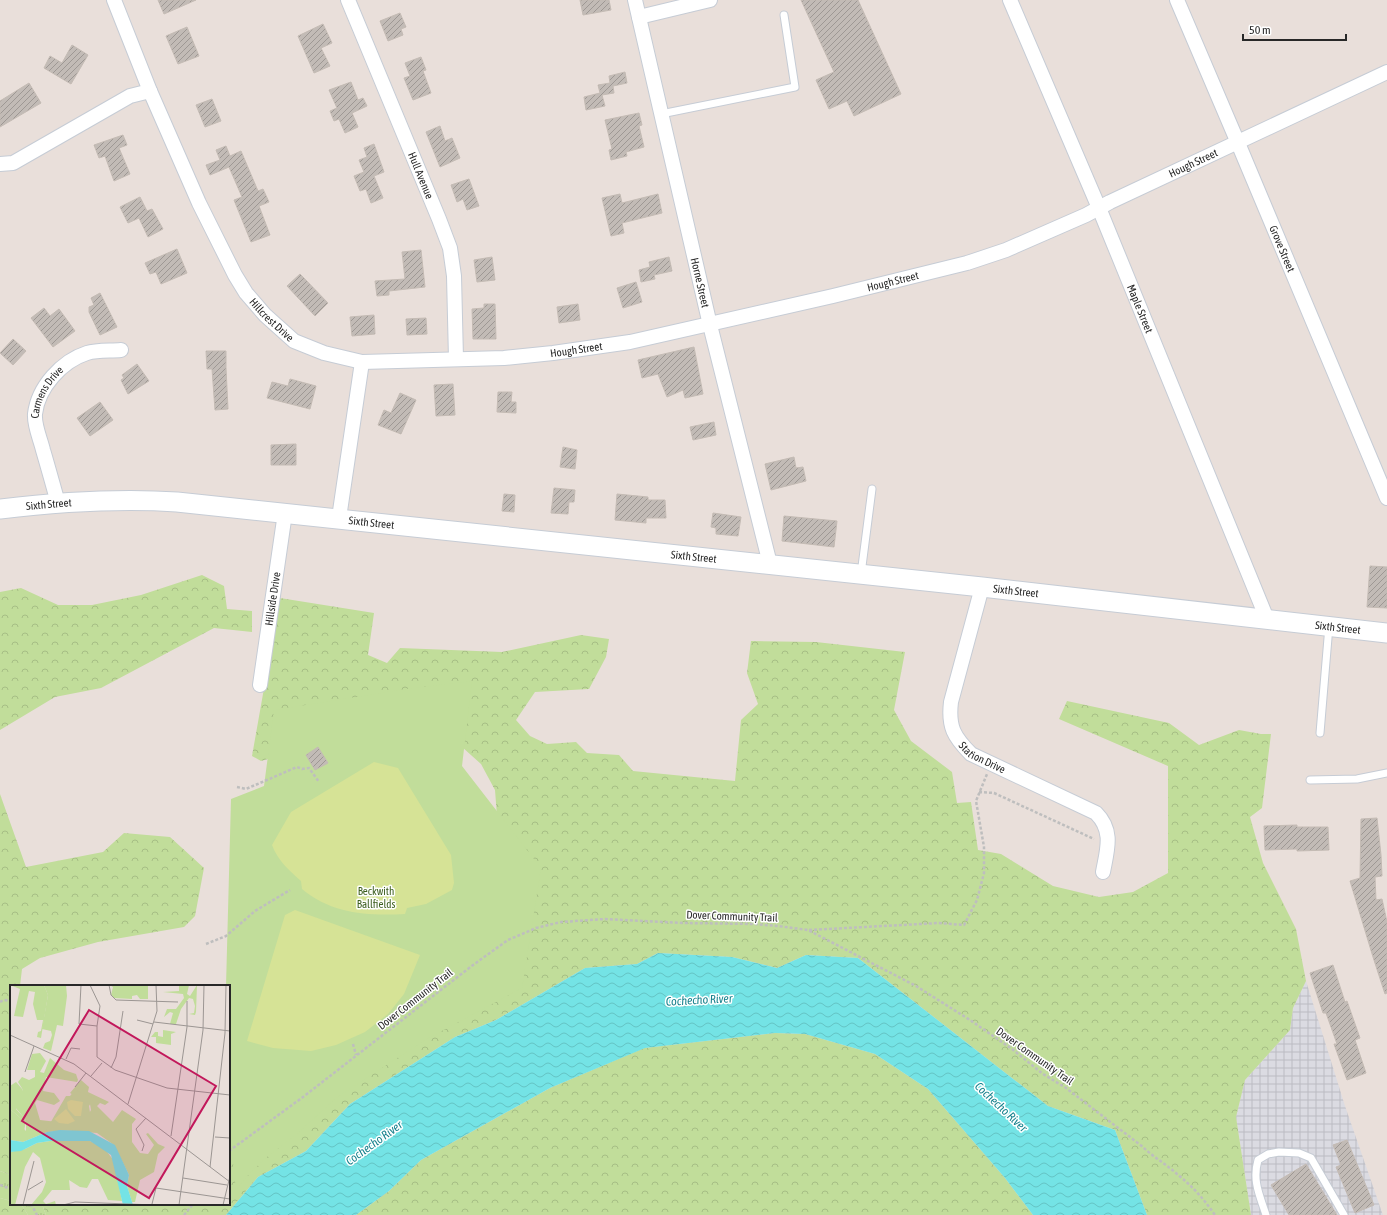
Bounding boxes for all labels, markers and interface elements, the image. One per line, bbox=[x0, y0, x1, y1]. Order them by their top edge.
scale bar bbox=[1243, 16, 1346, 42]
text: 50 m bbox=[1249, 23, 1271, 37]
street label: Hough Street bbox=[1167, 146, 1220, 180]
street label: Hull Avenue bbox=[406, 150, 436, 201]
street label: Grove Street bbox=[1267, 224, 1297, 274]
street label: Horne Street bbox=[689, 256, 712, 309]
street label: Hough Street bbox=[866, 269, 920, 293]
street label: Maple Street bbox=[1125, 283, 1155, 335]
street label: Hillcrest Drive bbox=[247, 296, 296, 344]
street label: Hough Street bbox=[549, 340, 603, 359]
street label: Carmens Drive bbox=[29, 364, 65, 418]
street label: Sixth Street bbox=[25, 496, 72, 512]
street label: Sixth Street bbox=[348, 514, 395, 531]
street label: Sixth Street bbox=[670, 548, 717, 565]
street label: Hillside Drive bbox=[263, 571, 282, 627]
street label: Sixth Street bbox=[992, 582, 1039, 599]
street label: Sixth Street bbox=[1314, 619, 1361, 636]
street label: Station Drive bbox=[956, 739, 1007, 775]
park label: Beckwith Ballfields bbox=[357, 885, 395, 910]
street label: Dover Community Trail bbox=[686, 908, 778, 924]
street label: Dover Community Trail bbox=[375, 966, 455, 1032]
inset map bbox=[10, 985, 230, 1205]
water label: Cochecho River bbox=[665, 991, 733, 1009]
street label: Dover Community Trail bbox=[994, 1025, 1076, 1087]
water label: Cochecho River bbox=[972, 1079, 1030, 1135]
water label: Cochecho River bbox=[343, 1117, 405, 1168]

